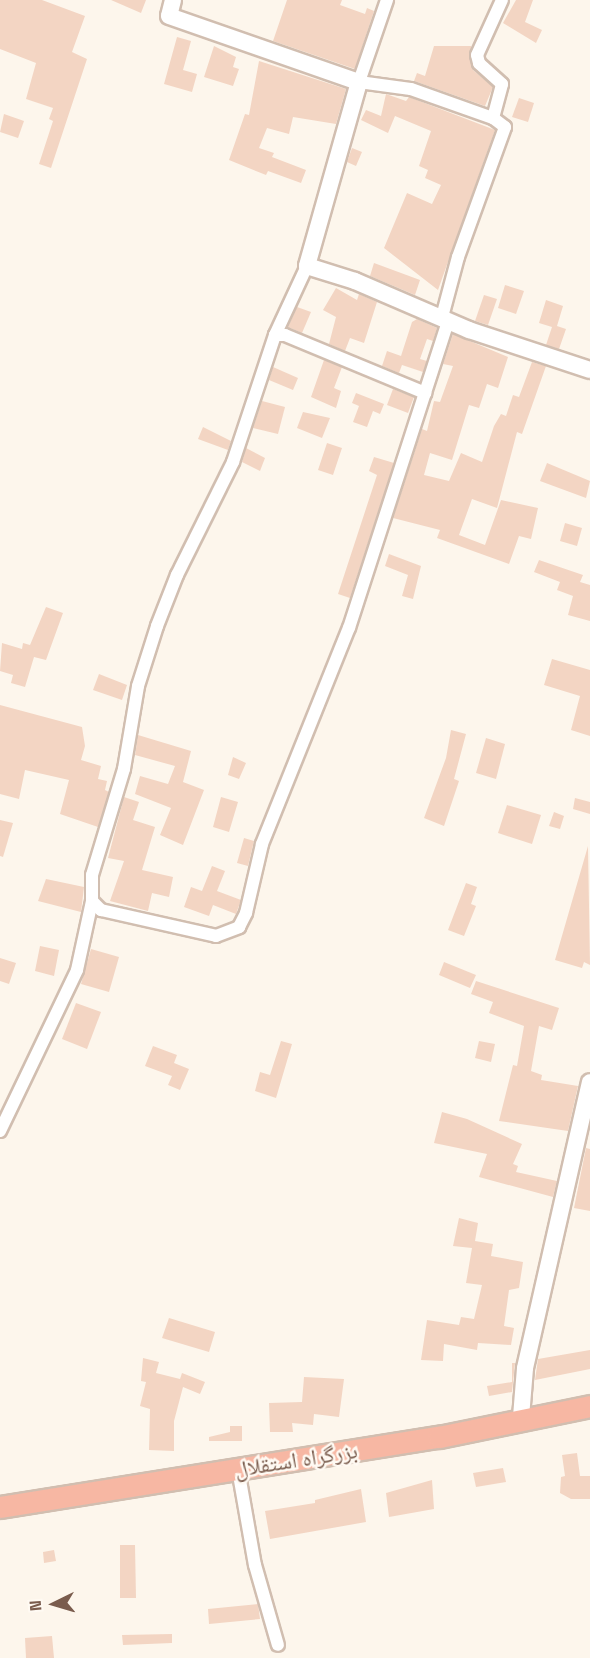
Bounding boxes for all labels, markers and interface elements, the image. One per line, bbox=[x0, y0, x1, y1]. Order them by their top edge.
street label: بزرگراه استقلال bbox=[233, 1437, 359, 1483]
north arrow bbox=[24, 1574, 84, 1634]
text: N bbox=[25, 1599, 46, 1612]

